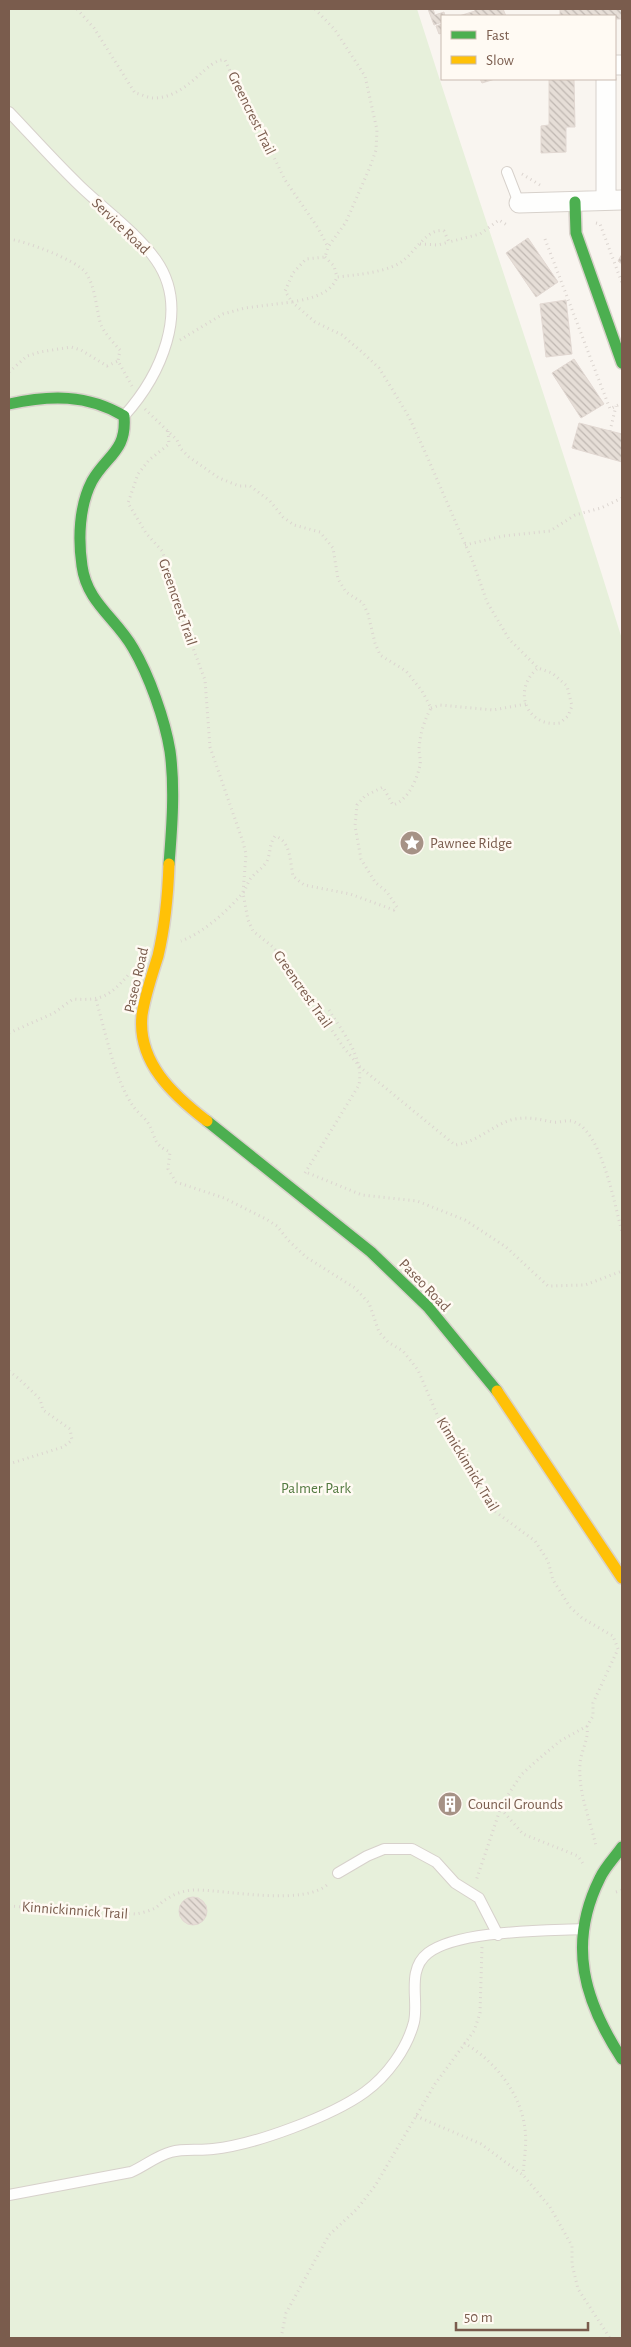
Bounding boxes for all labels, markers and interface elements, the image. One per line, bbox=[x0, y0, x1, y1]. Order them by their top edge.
legend bbox=[441, 15, 616, 80]
text: Fast bbox=[486, 28, 510, 43]
text: Slow bbox=[486, 53, 514, 68]
street label: Greencrest Trail bbox=[225, 69, 278, 157]
street label: Service Road bbox=[89, 195, 153, 258]
street label: Greencrest Trail bbox=[156, 557, 199, 647]
place icon: Pawnee Ridge bbox=[399, 830, 425, 856]
place label: Pawnee Ridge bbox=[430, 836, 512, 851]
street label: Paseo Road bbox=[122, 946, 151, 1014]
street label: Greencrest Trail bbox=[270, 948, 335, 1031]
street label: Paseo Road bbox=[396, 1256, 453, 1315]
street label: Kinnickinnick Trail bbox=[434, 1415, 501, 1514]
park label: Palmer Park bbox=[281, 1481, 351, 1496]
building icon: Council Grounds bbox=[437, 1791, 463, 1817]
place label: Council Grounds bbox=[468, 1797, 563, 1812]
street label: Kinnickinnick Trail bbox=[21, 1899, 129, 1922]
scale bar bbox=[456, 2300, 588, 2332]
text: 50 m bbox=[464, 2310, 493, 2325]

